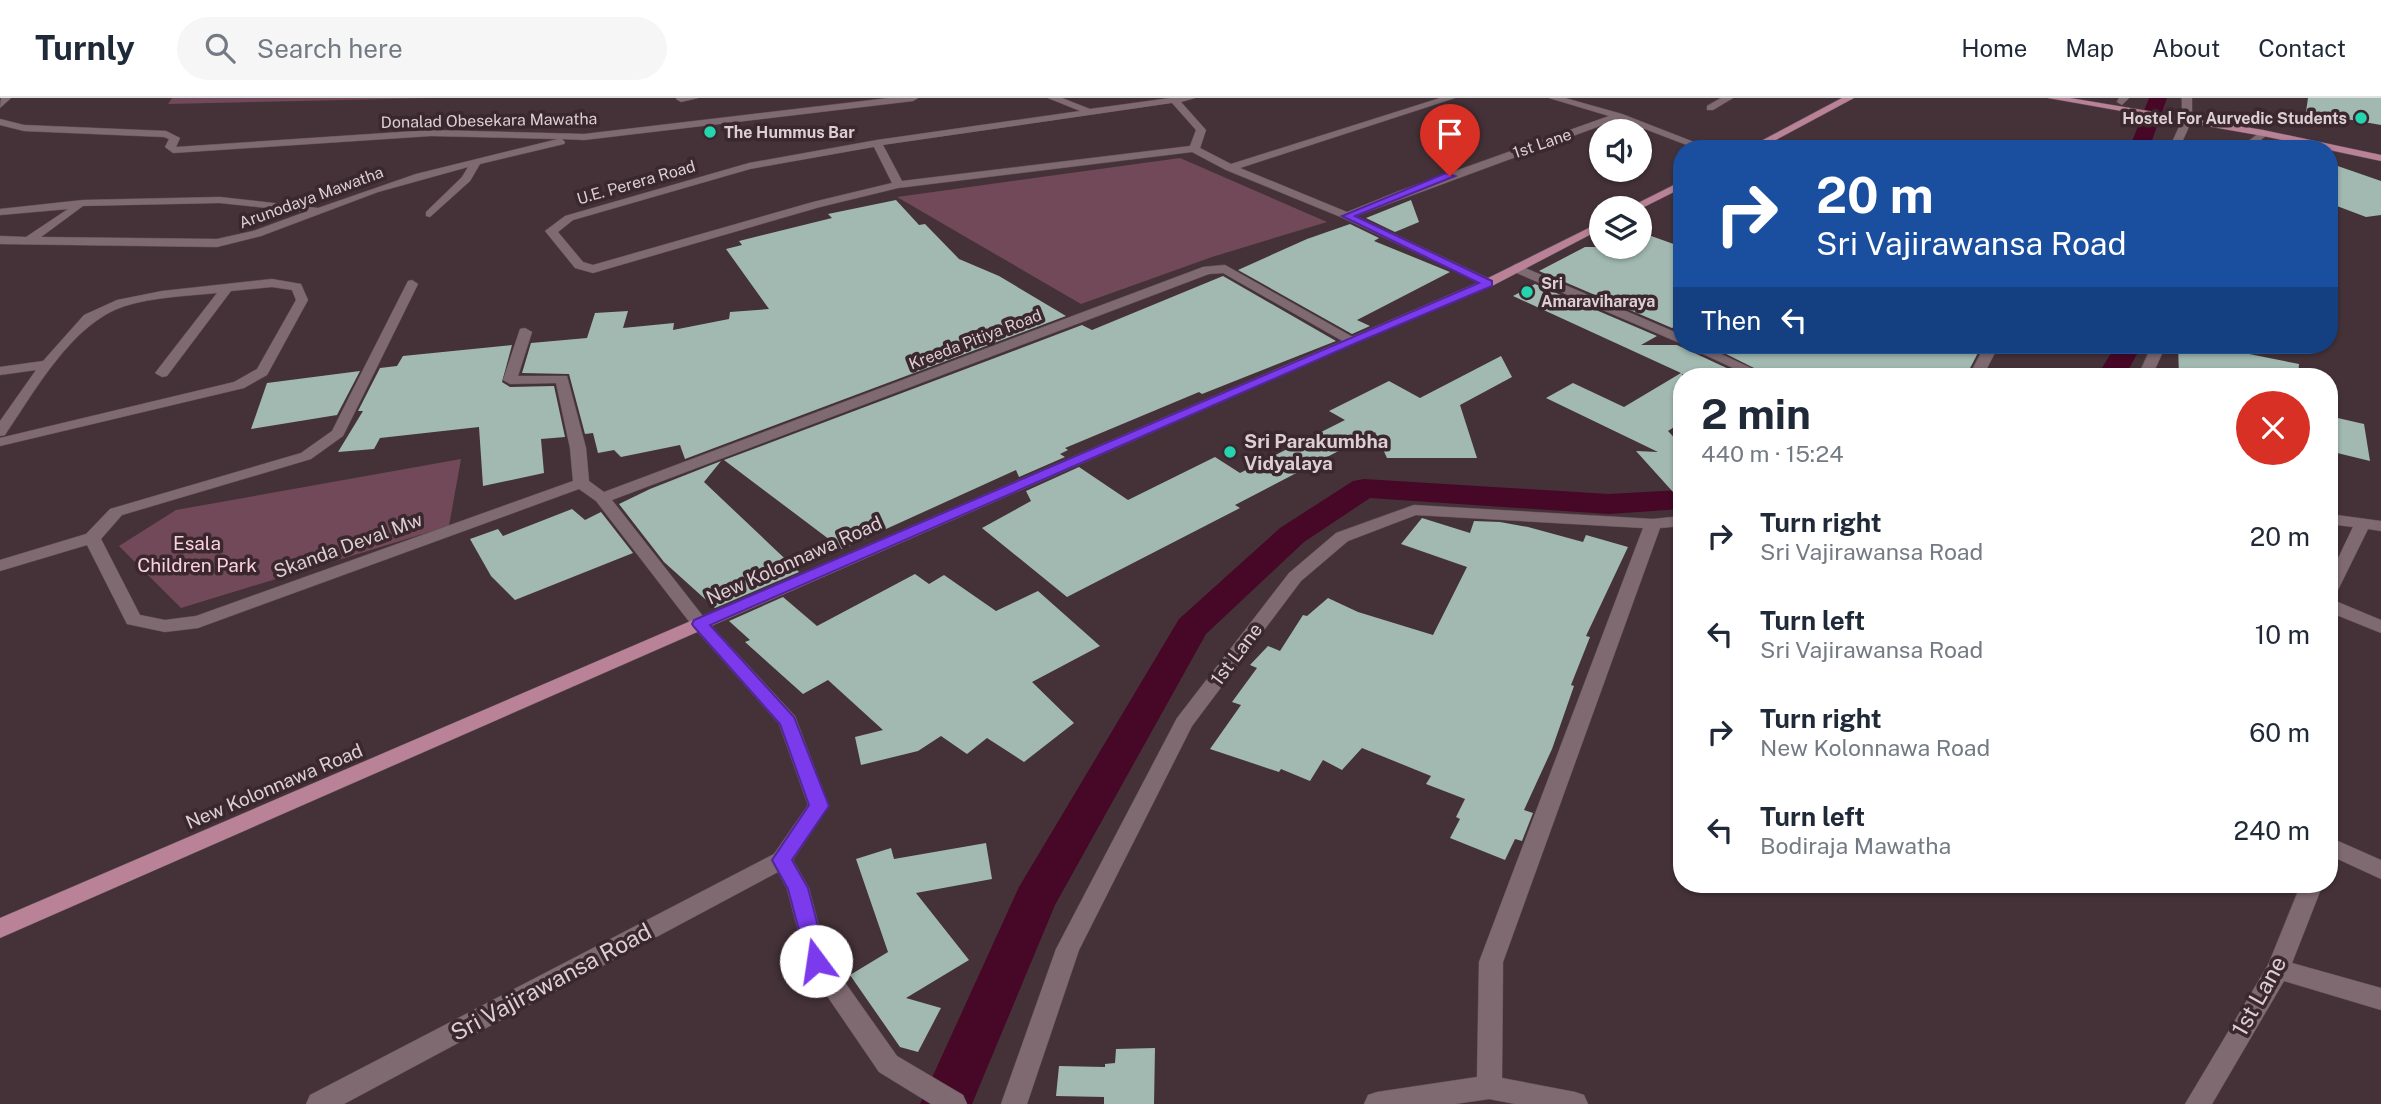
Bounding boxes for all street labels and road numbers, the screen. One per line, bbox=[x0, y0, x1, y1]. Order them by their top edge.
street label: Donalad Obesekara Mawatha bbox=[381, 109, 597, 132]
street label: 1st Lane bbox=[1510, 125, 1574, 162]
street label: U.E. Perera Road bbox=[575, 156, 698, 208]
street label: Arunodaya Mawatha bbox=[236, 163, 386, 232]
street label: Kreeda Pitiya Road bbox=[906, 305, 1044, 374]
street label: Skanda Deval Mw bbox=[271, 508, 426, 582]
street label: New Kolonnawa Road bbox=[703, 511, 885, 609]
street label: 1st Lane bbox=[1206, 619, 1266, 689]
street label: New Kolonnawa Road bbox=[182, 739, 366, 833]
street label: Sri Vajirawansa Road bbox=[446, 917, 656, 1046]
street label: 1st Lane bbox=[2226, 951, 2292, 1040]

